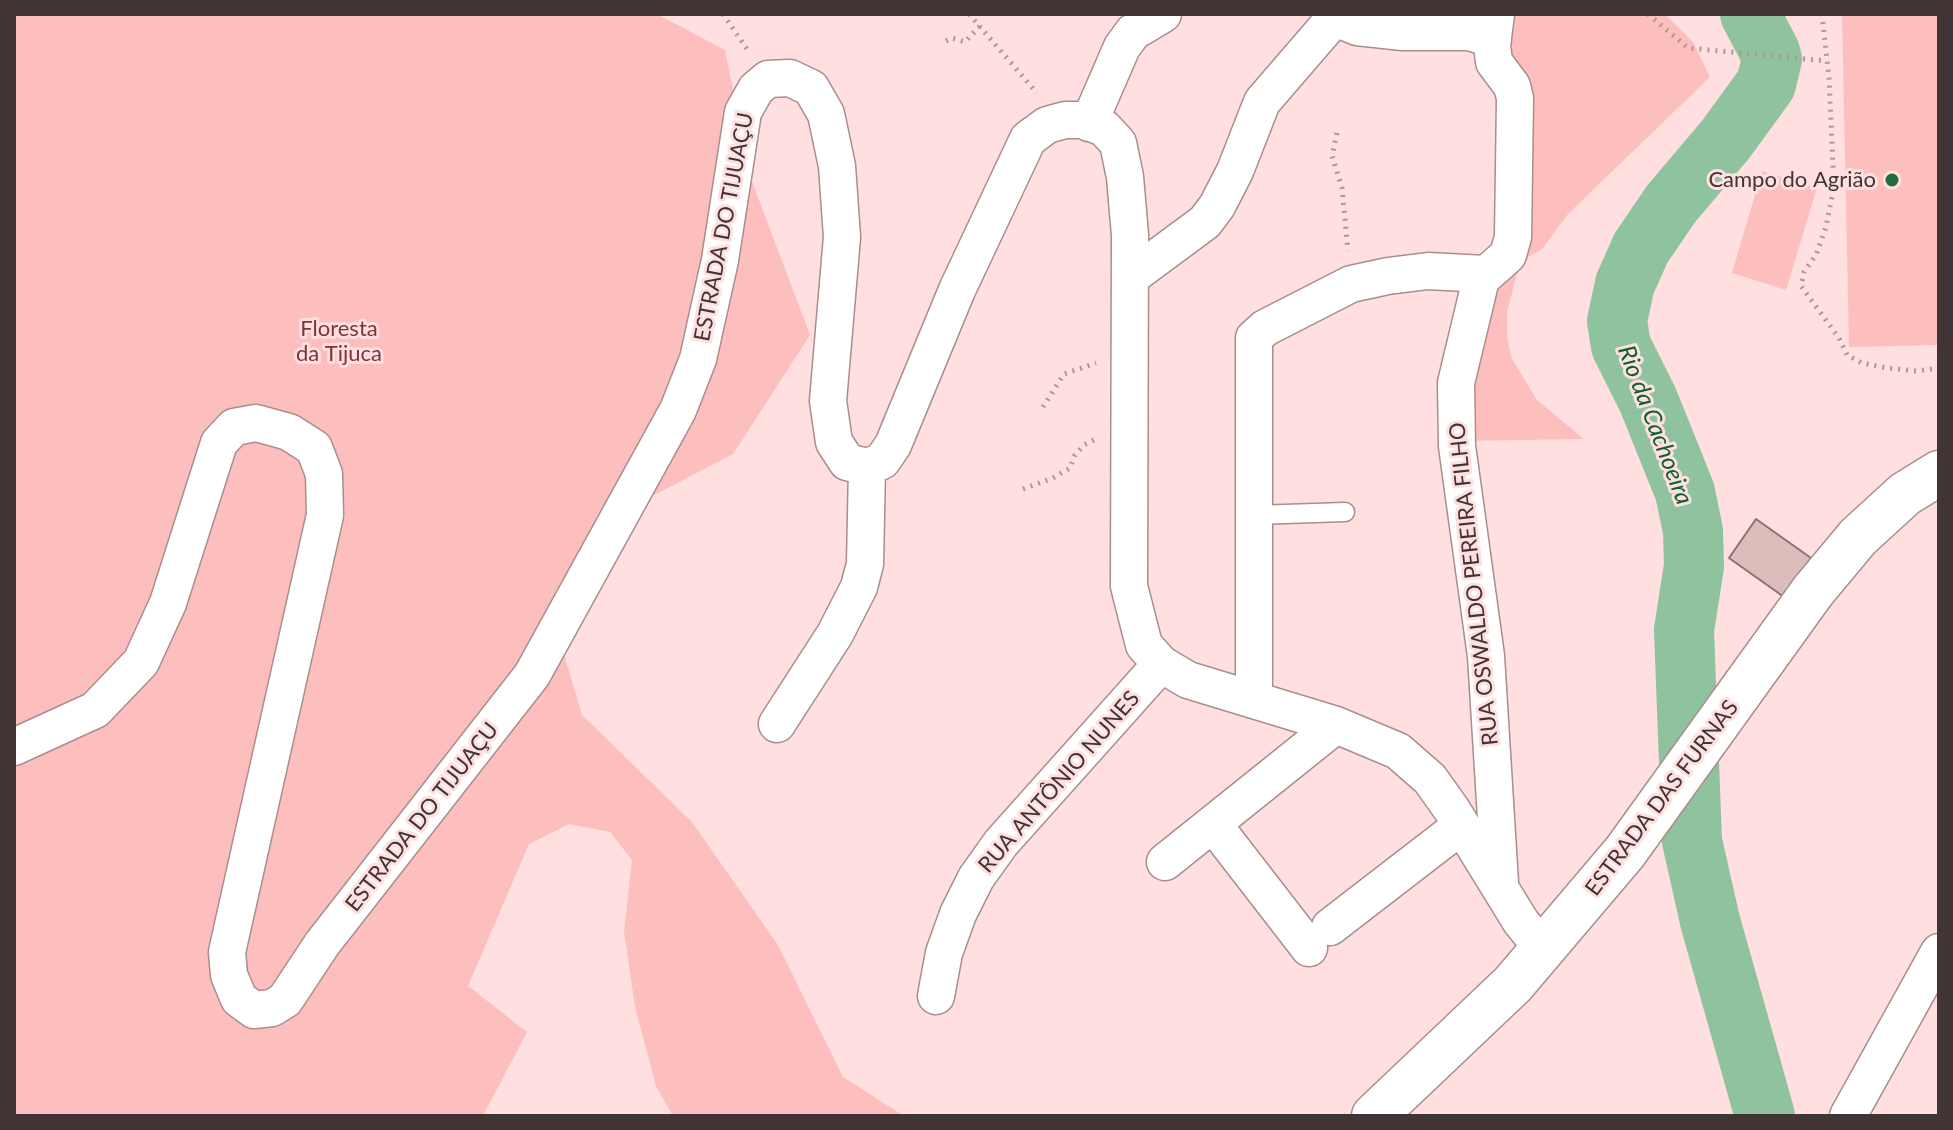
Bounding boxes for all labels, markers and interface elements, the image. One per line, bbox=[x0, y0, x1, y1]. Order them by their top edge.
street label: ESTRADA DO TIJUAÇU bbox=[689, 110, 759, 344]
place label: Campo do Agrião bbox=[1708, 167, 1876, 193]
marker: Campo do Agrião bbox=[1883, 171, 1901, 189]
park label: Floresta da Tijuca bbox=[296, 316, 382, 368]
water label: Rio da Cachoeira bbox=[1611, 341, 1699, 509]
street label: RUA OSWALDO PEREIRA FILHO bbox=[1444, 421, 1504, 747]
street label: RUA ANTÔNIO NUNES bbox=[973, 686, 1145, 878]
street label: ESTRADA DAS FURNAS bbox=[1580, 695, 1744, 901]
street label: ESTRADA DO TIJUAÇU bbox=[340, 717, 504, 917]

